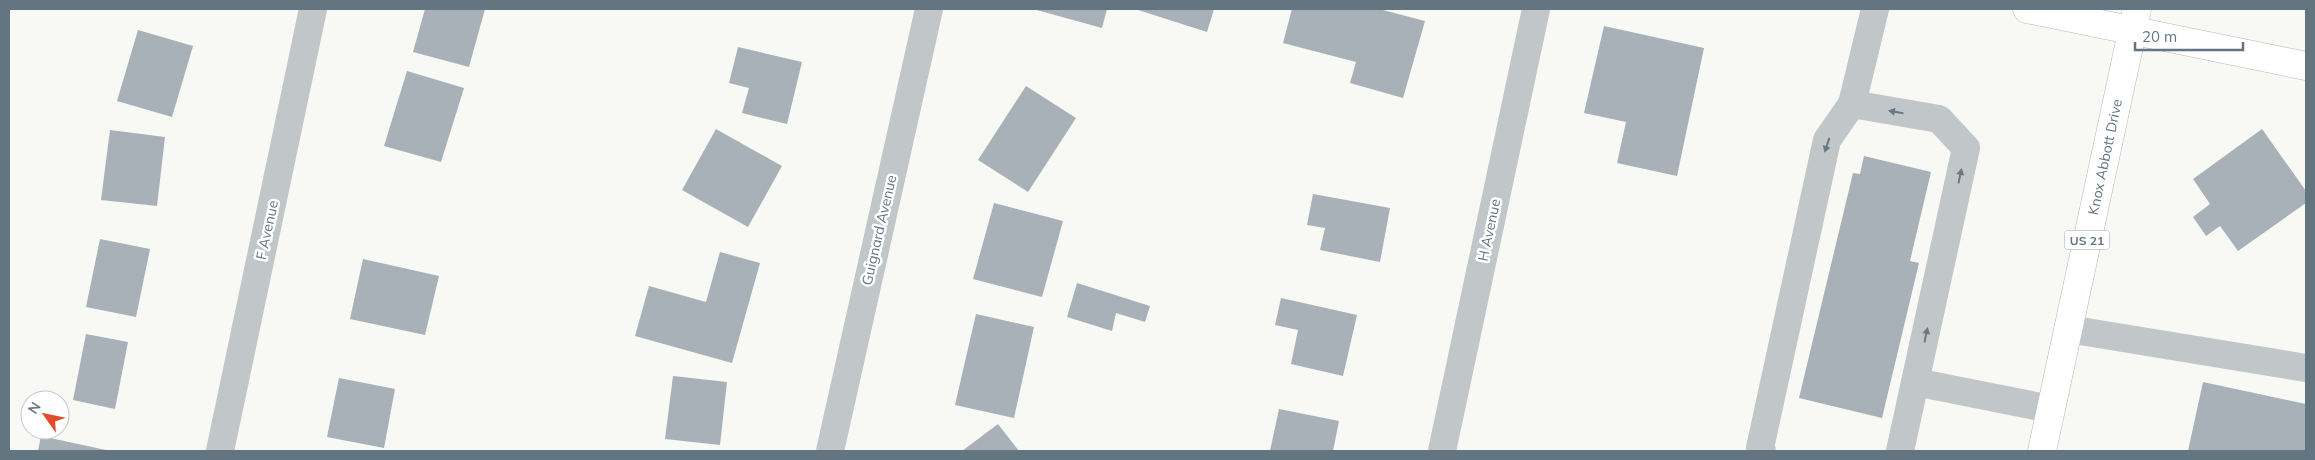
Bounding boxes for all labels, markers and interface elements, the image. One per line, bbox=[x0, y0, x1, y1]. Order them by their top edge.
scale bar bbox=[2135, 20, 2242, 52]
text: 20 m bbox=[2142, 27, 2177, 46]
street label: Knox Abbott Drive bbox=[2084, 97, 2126, 217]
one-way arrow bbox=[1887, 107, 1903, 115]
one-way arrow bbox=[1822, 138, 1830, 153]
one-way arrow bbox=[1956, 168, 1964, 184]
street label: Guignard Avenue bbox=[858, 173, 900, 287]
street label: H Avenue bbox=[1474, 197, 1504, 263]
street label: F Avenue bbox=[252, 199, 282, 261]
road number: US 21 bbox=[2064, 230, 2110, 250]
one-way arrow bbox=[1922, 326, 1930, 342]
north arrow bbox=[20, 390, 70, 440]
text: N bbox=[24, 399, 45, 417]

